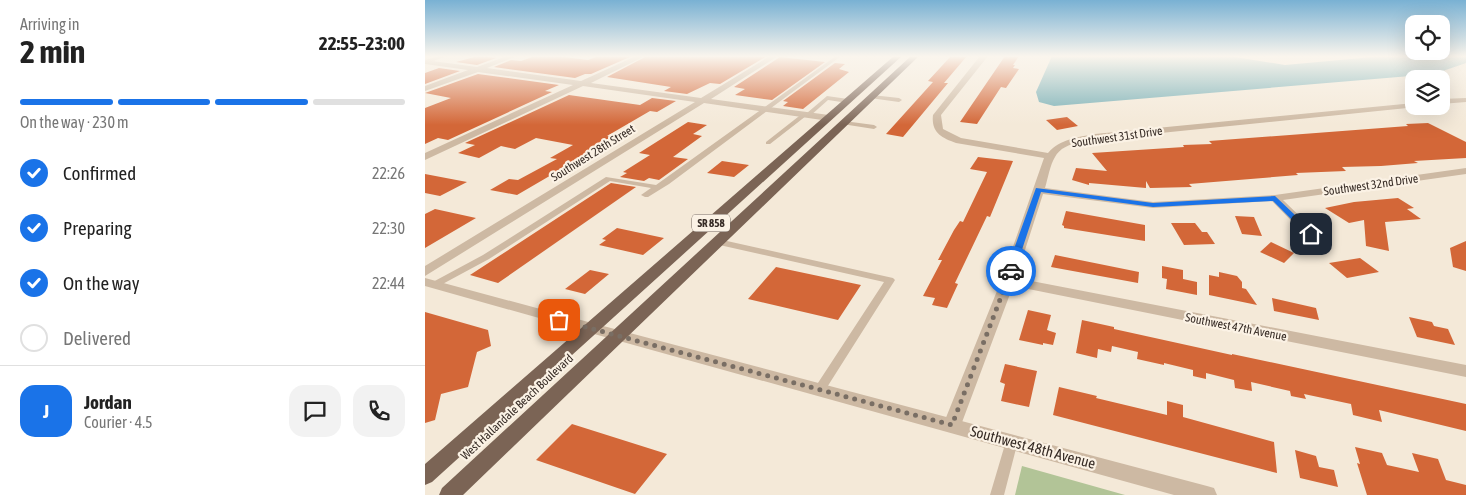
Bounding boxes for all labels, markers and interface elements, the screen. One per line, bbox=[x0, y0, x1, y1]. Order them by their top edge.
text: Arriving in bbox=[20, 15, 80, 33]
map controls bbox=[1405, 15, 1450, 115]
button: locate bbox=[1405, 15, 1450, 60]
text: 22:55–23:00 bbox=[319, 32, 405, 54]
text: 2 min bbox=[20, 33, 85, 70]
button: layers bbox=[1405, 70, 1450, 115]
text: On the way · 230 m bbox=[20, 113, 129, 131]
street label: Southwest 28th Street bbox=[549, 121, 638, 184]
street label: Southwest 31st Drive bbox=[1071, 124, 1163, 150]
icon: check bbox=[20, 159, 48, 187]
text: Confirmed bbox=[63, 162, 136, 184]
text: 22:26 bbox=[372, 164, 405, 182]
street label: Southwest 32nd Drive bbox=[1323, 171, 1419, 199]
pin bbox=[1290, 213, 1332, 255]
icon: check bbox=[20, 214, 48, 242]
road number: SR 858 bbox=[692, 214, 730, 232]
text: Preparing bbox=[63, 217, 132, 239]
text: 22:30 bbox=[372, 219, 405, 237]
icon: home bbox=[1297, 220, 1325, 248]
courier bbox=[986, 246, 1036, 296]
icon: car bbox=[997, 257, 1025, 285]
icon: check bbox=[20, 269, 48, 297]
text: On the way bbox=[63, 272, 140, 294]
text: 22:44 bbox=[372, 274, 405, 292]
pin bbox=[538, 299, 580, 341]
icon: bag bbox=[545, 306, 573, 334]
street label: Southwest 47th Avenue bbox=[1184, 310, 1288, 344]
text: Delivered bbox=[63, 327, 131, 349]
street label: West Hallandale Beach Boulevard bbox=[458, 351, 576, 463]
button: chat bbox=[289, 385, 341, 437]
button: phone bbox=[353, 385, 405, 437]
text: Jordan bbox=[84, 391, 132, 413]
text: J bbox=[43, 400, 49, 422]
text: Courier · 4.5 bbox=[84, 413, 153, 431]
street label: Southwest 48th Avenue bbox=[969, 422, 1098, 472]

